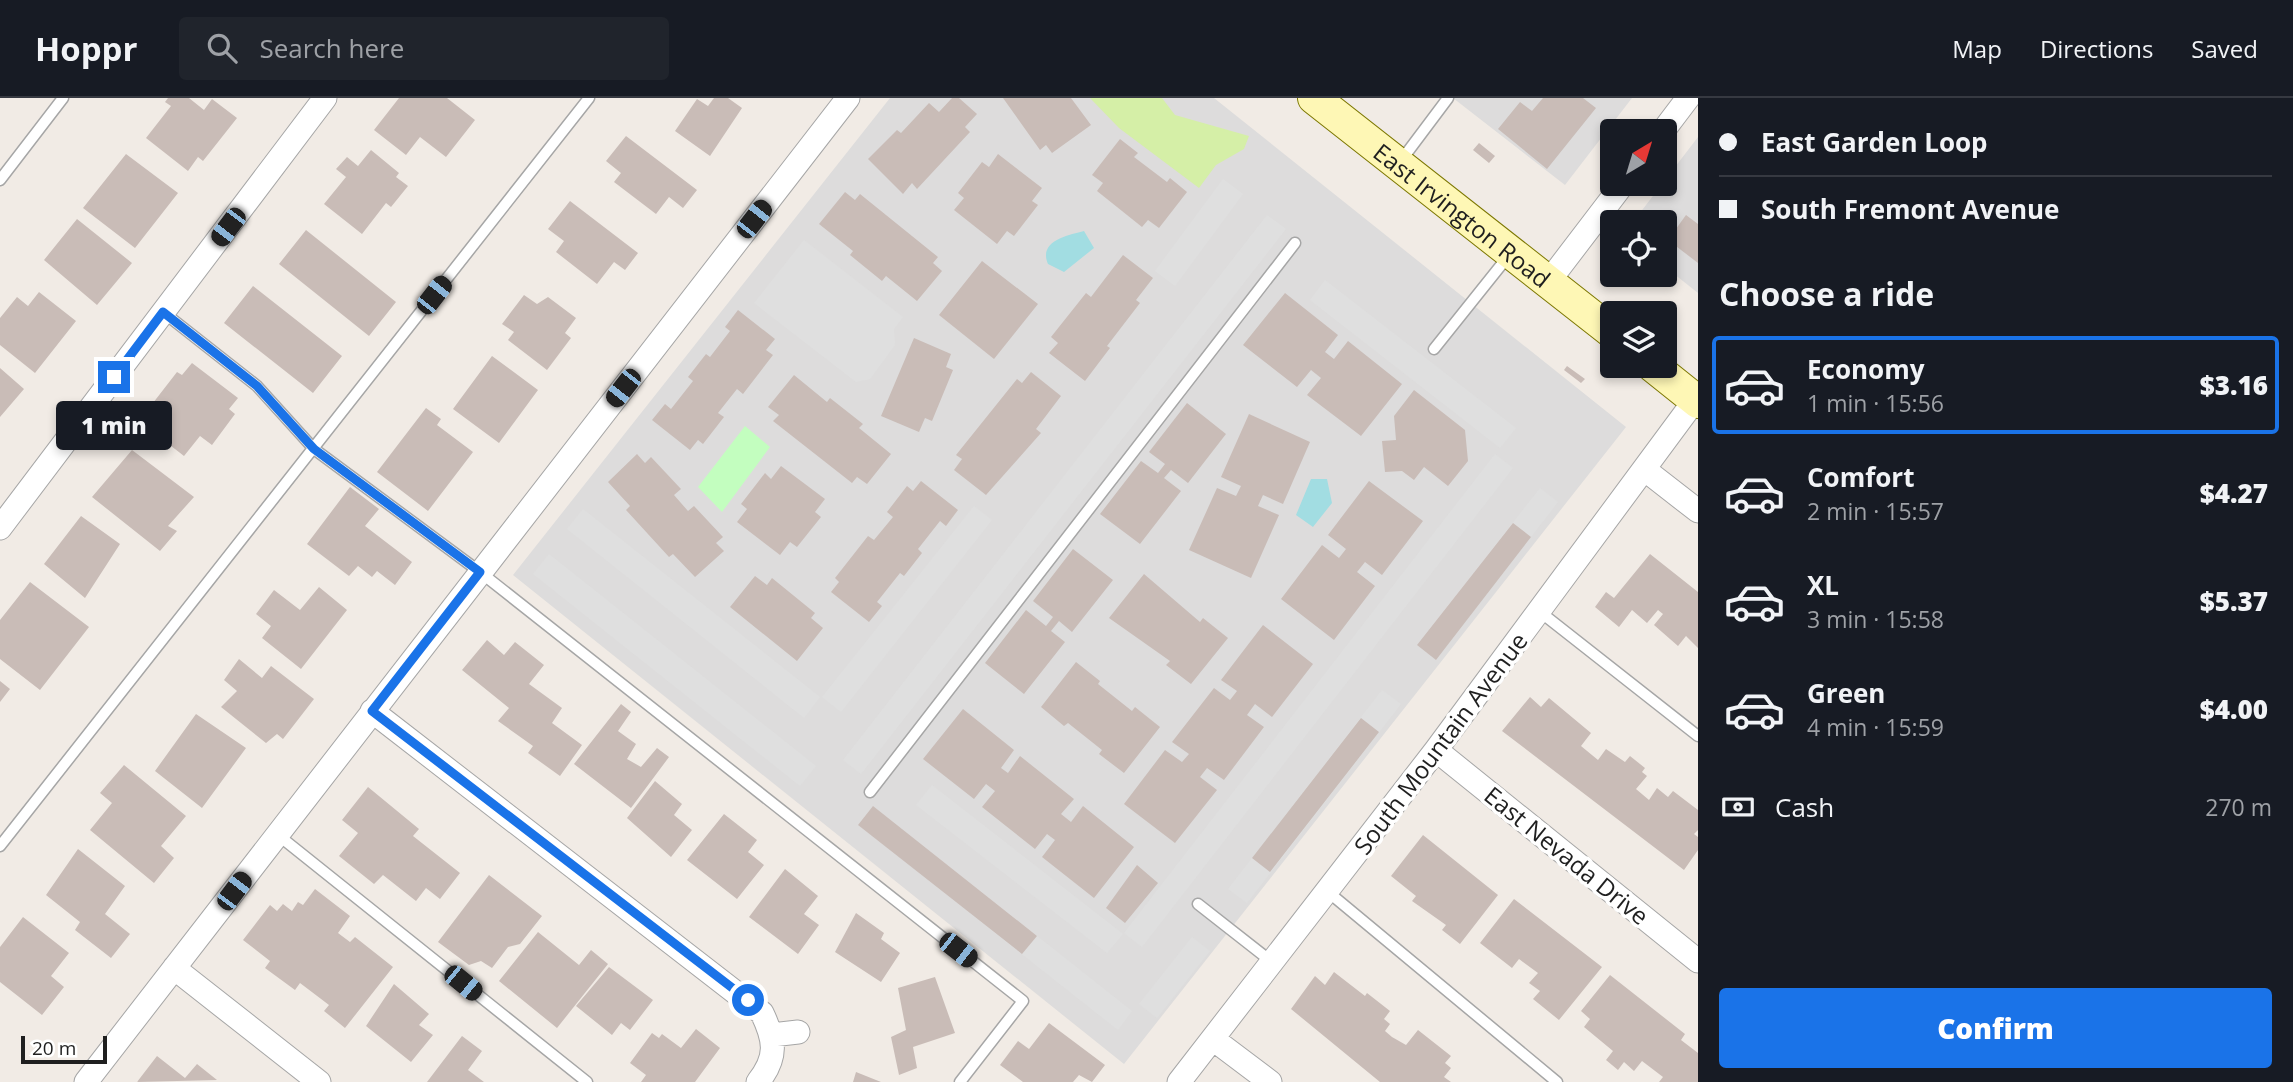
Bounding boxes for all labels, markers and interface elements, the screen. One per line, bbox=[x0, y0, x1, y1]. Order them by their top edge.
search box bbox=[179, 17, 669, 80]
text: Hoppr bbox=[35, 26, 137, 71]
icon: search bbox=[203, 29, 241, 67]
text: Search here bbox=[259, 30, 404, 66]
text: Map bbox=[1952, 32, 2002, 65]
text: Directions bbox=[2040, 32, 2153, 65]
text: Saved bbox=[2191, 32, 2258, 65]
north arrow bbox=[1600, 119, 1676, 196]
map controls bbox=[1600, 119, 1677, 378]
text: East Garden Loop bbox=[1761, 124, 1988, 160]
street label: East Irvington Road bbox=[1367, 135, 1558, 295]
text: South Fremont Avenue bbox=[1761, 191, 2059, 227]
car bbox=[733, 196, 776, 242]
car bbox=[207, 204, 250, 250]
button: locate bbox=[1600, 210, 1677, 287]
car bbox=[413, 272, 456, 318]
text: Choose a ride bbox=[1719, 272, 1934, 315]
button: layers bbox=[1600, 301, 1677, 378]
text: Economy bbox=[1807, 351, 1925, 387]
icon: car bbox=[1723, 354, 1786, 417]
route end bbox=[98, 361, 130, 393]
car bbox=[602, 365, 645, 411]
text: $3.16 bbox=[2200, 367, 2268, 403]
text: 1 min · 15:56 bbox=[1807, 387, 1944, 419]
callout: 1 min bbox=[56, 402, 172, 450]
text: 1 min bbox=[81, 409, 147, 441]
text: Comfort bbox=[1807, 459, 1914, 495]
icon: car bbox=[1723, 462, 1786, 525]
text: $4.27 bbox=[2200, 475, 2268, 511]
text: 2 min · 15:57 bbox=[1807, 495, 1944, 527]
text: XL bbox=[1807, 567, 1839, 603]
icon: car bbox=[1723, 570, 1786, 633]
text: $5.37 bbox=[2200, 583, 2268, 619]
text: 3 min · 15:58 bbox=[1807, 603, 1944, 635]
street label: South Mountain Avenue bbox=[1346, 625, 1534, 861]
text: Green bbox=[1807, 675, 1885, 711]
icon: car bbox=[1723, 678, 1786, 741]
text: $4.00 bbox=[2200, 691, 2268, 727]
text: 4 min · 15:59 bbox=[1807, 711, 1944, 743]
street label: East Nevada Drive bbox=[1478, 778, 1656, 932]
icon: cash bbox=[1719, 788, 1757, 826]
text: Cash bbox=[1775, 789, 1834, 825]
text: 270 m bbox=[2205, 791, 2272, 823]
car bbox=[213, 868, 256, 914]
car bbox=[935, 929, 982, 971]
car bbox=[441, 962, 486, 1004]
route start bbox=[732, 984, 764, 1016]
button: Confirm bbox=[1719, 988, 2272, 1068]
scale bar bbox=[21, 1033, 107, 1065]
text: 20 m bbox=[32, 1035, 76, 1061]

